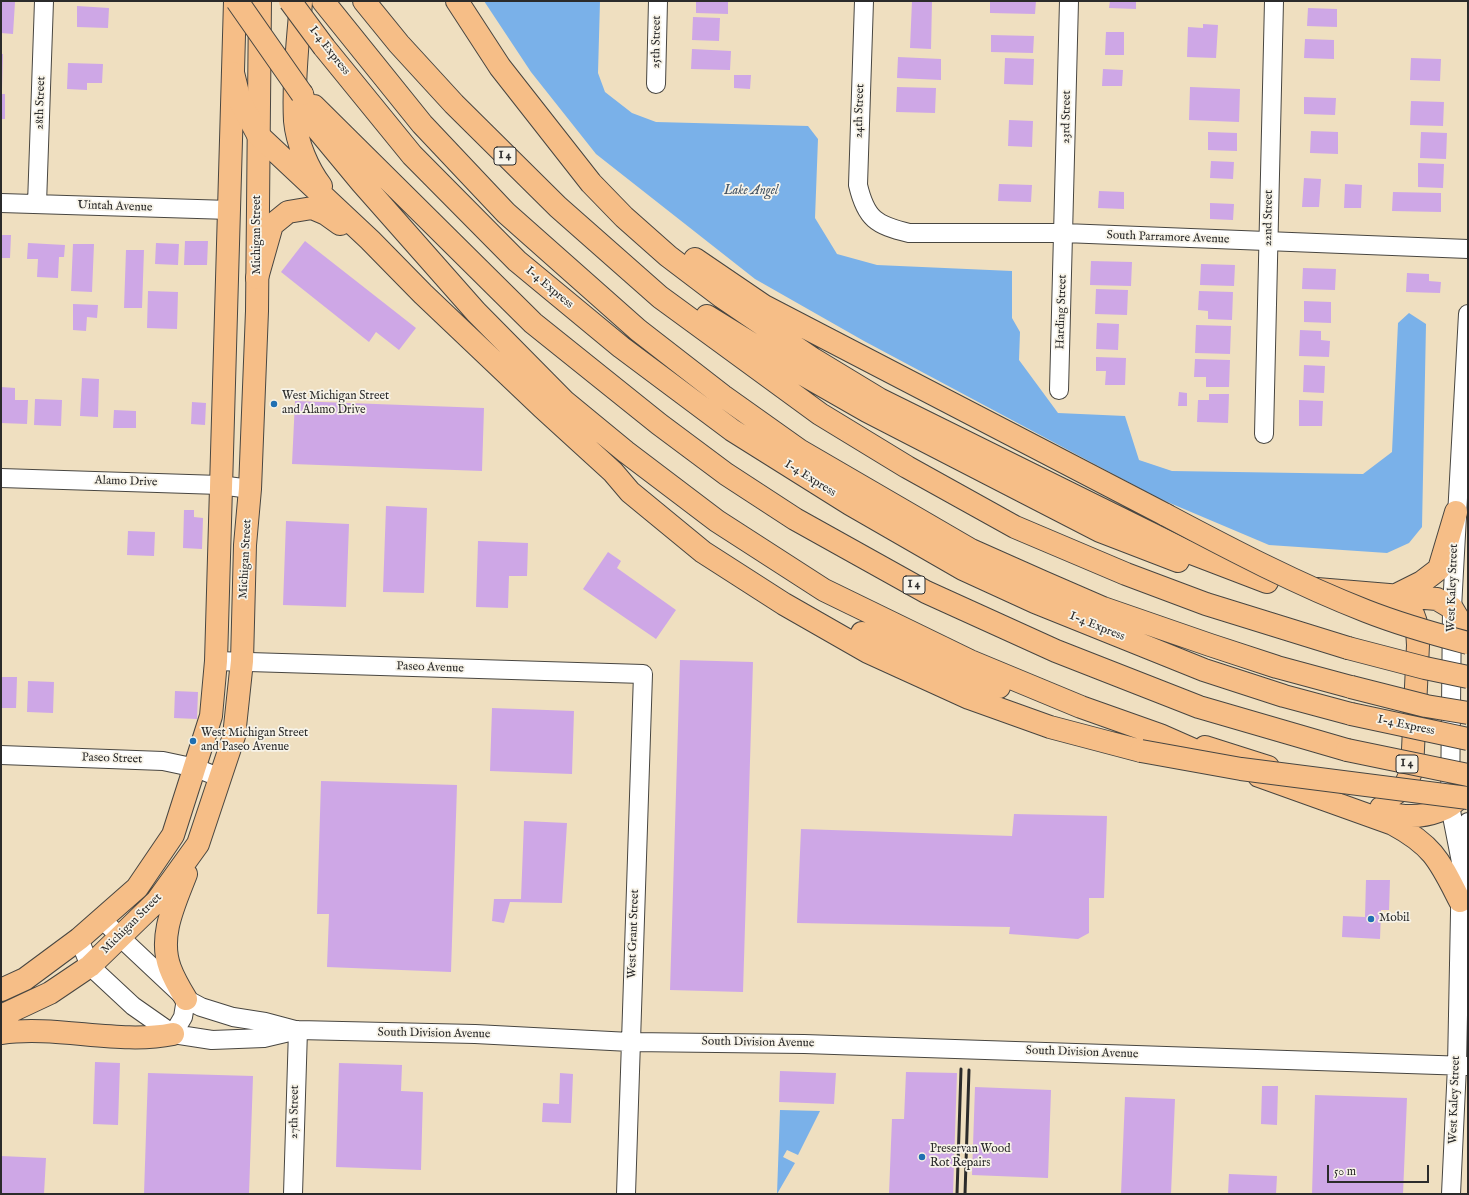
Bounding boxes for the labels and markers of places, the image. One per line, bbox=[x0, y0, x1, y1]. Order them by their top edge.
place label: West Michigan Street and Alamo Drive bbox=[282, 390, 389, 418]
marker: West Michigan Street and Alamo Drive bbox=[269, 399, 279, 409]
place label: West Michigan Street and Paseo Avenue bbox=[201, 727, 308, 755]
marker: West Michigan Street and Paseo Avenue bbox=[188, 736, 198, 746]
place label: Mobil bbox=[1379, 912, 1409, 926]
marker: Mobil bbox=[1366, 914, 1376, 924]
place label: Preservan Wood Rot Repairs bbox=[930, 1143, 1011, 1171]
marker: Preservan Wood Rot Repairs bbox=[917, 1152, 927, 1162]

